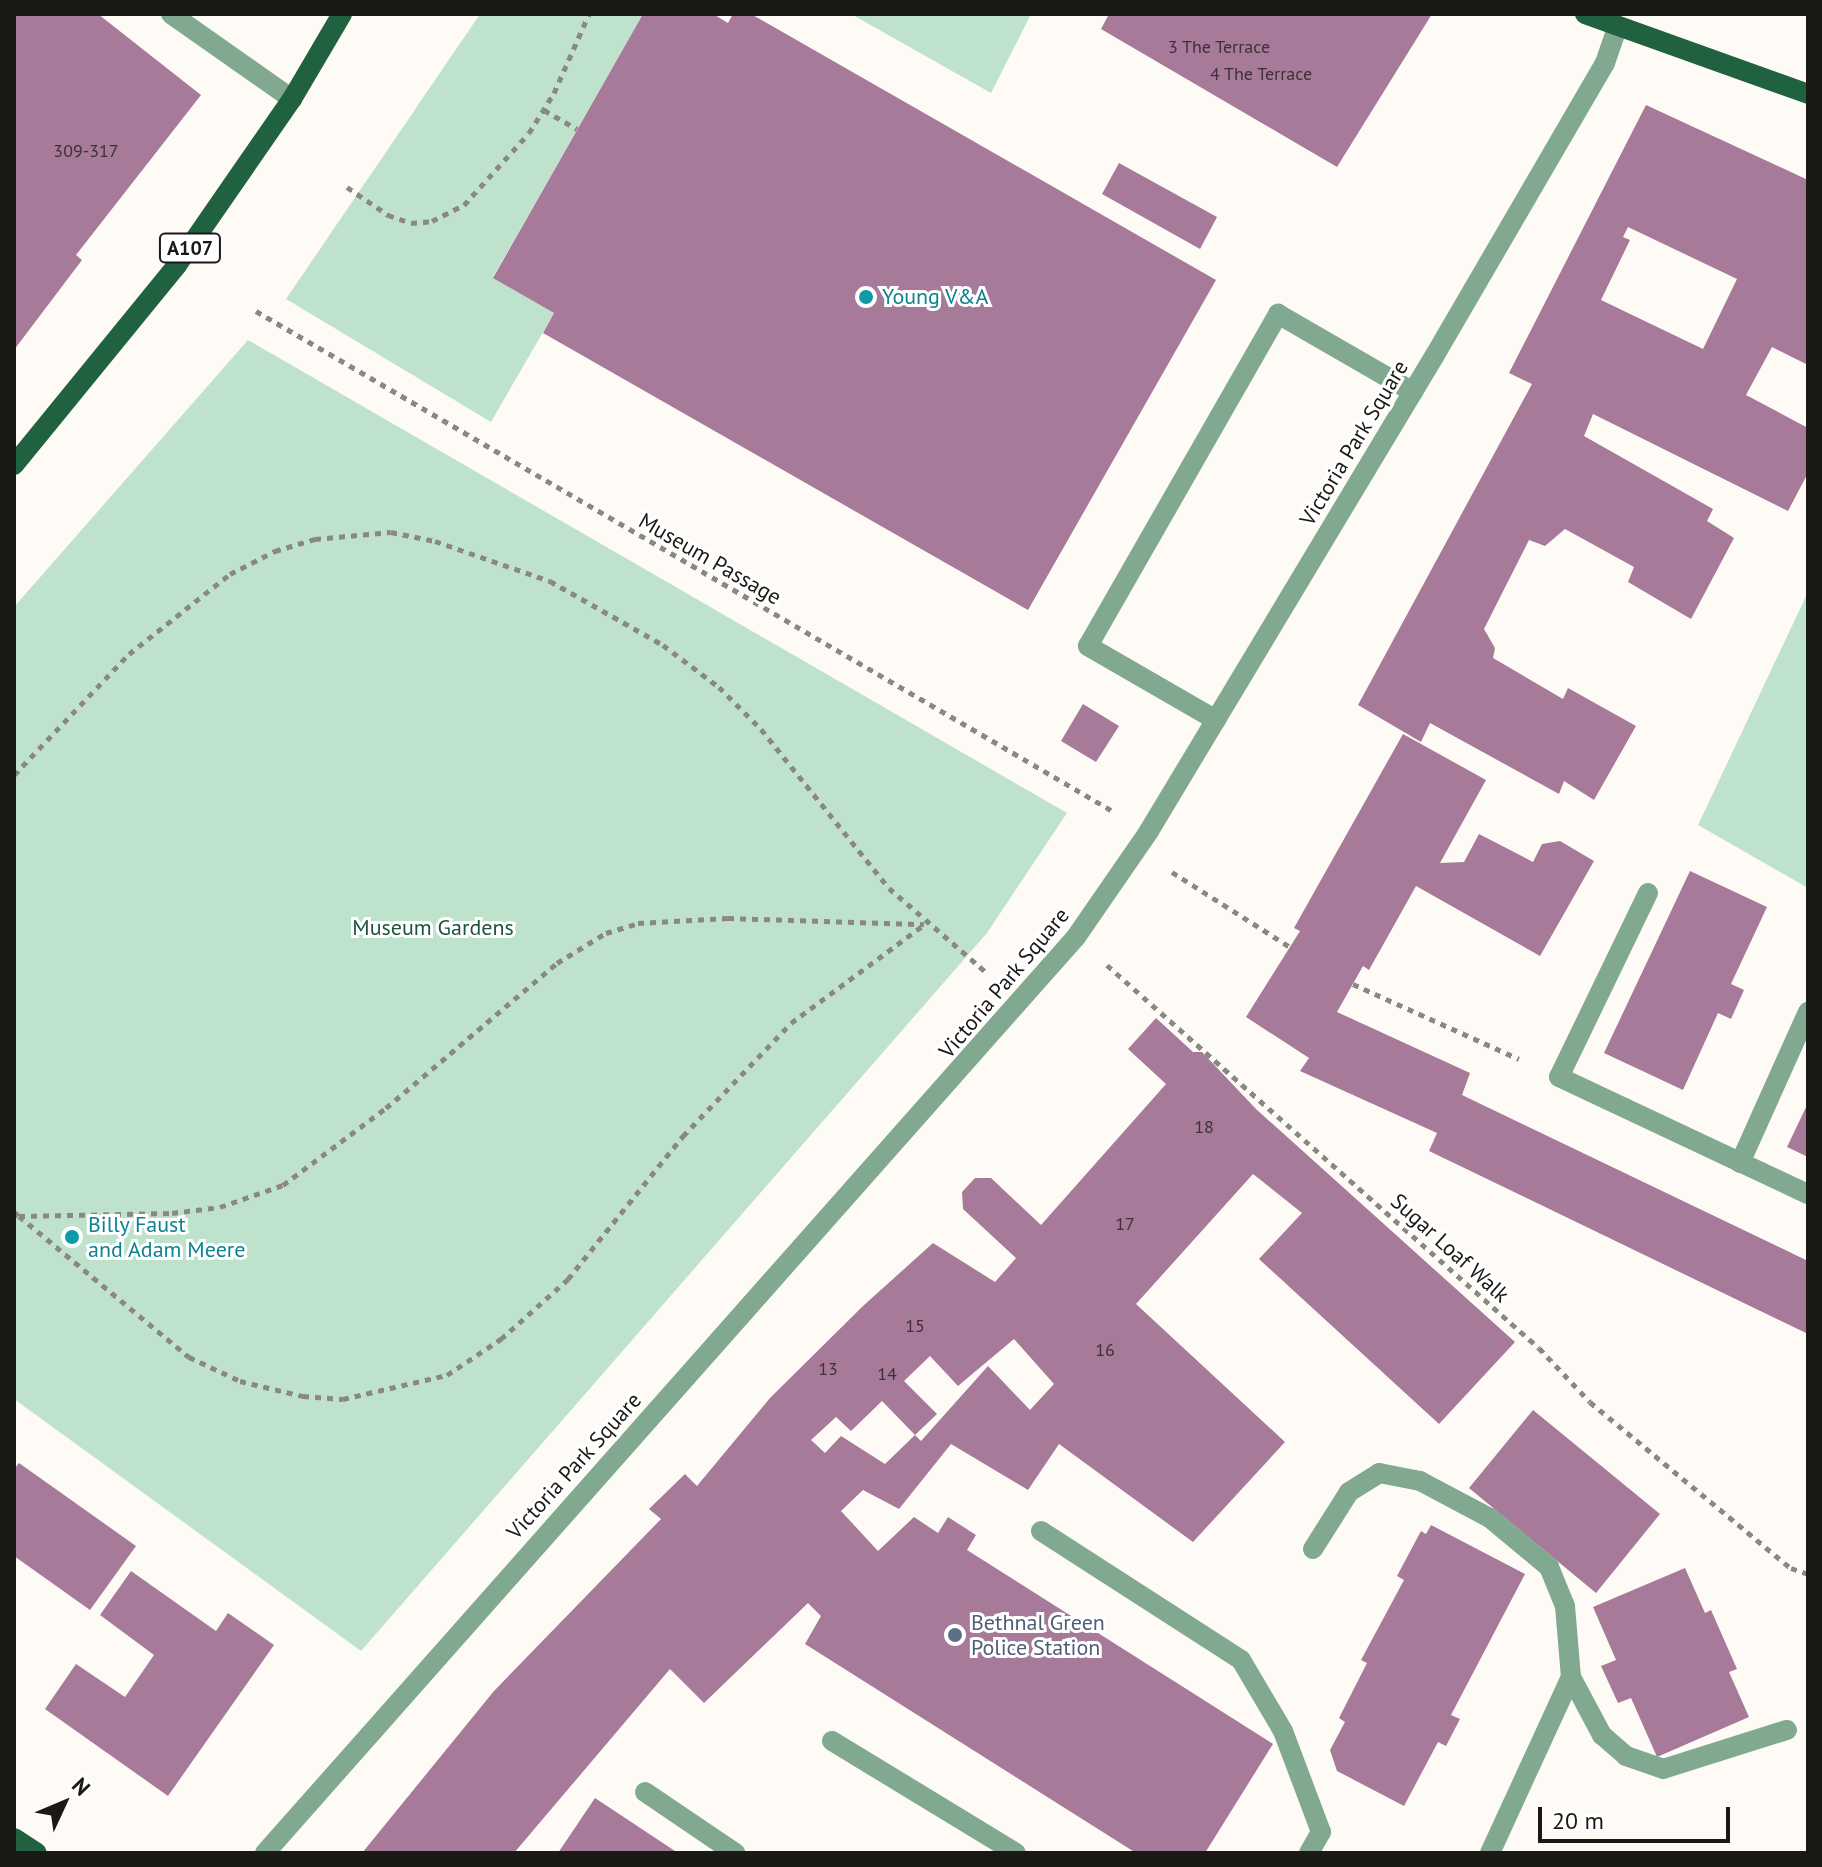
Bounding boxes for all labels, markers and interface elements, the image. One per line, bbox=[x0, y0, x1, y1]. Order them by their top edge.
house number: 3 The Terrace bbox=[1167, 36, 1271, 58]
house number: 4 The Terrace bbox=[1209, 63, 1313, 85]
house number: 309-317 bbox=[53, 140, 119, 162]
road number: A107 bbox=[158, 232, 222, 264]
place label: Young V&A bbox=[882, 284, 989, 310]
marker: Young V&A bbox=[857, 288, 875, 306]
street label: Victoria Park Square bbox=[1294, 355, 1414, 531]
street label: Museum Passage bbox=[634, 508, 786, 610]
street label: Victoria Park Square bbox=[933, 902, 1075, 1064]
park label: Museum Gardens bbox=[352, 915, 514, 941]
house number: 18 bbox=[1194, 1116, 1214, 1138]
street label: Sugar Loaf Walk bbox=[1385, 1188, 1515, 1308]
place label: Billy Faust and Adam Meere bbox=[88, 1211, 246, 1262]
house number: 17 bbox=[1115, 1213, 1135, 1235]
marker: Billy Faust and Adam Meere bbox=[63, 1228, 81, 1246]
house number: 15 bbox=[905, 1315, 925, 1337]
house number: 16 bbox=[1095, 1339, 1115, 1361]
house number: 13 bbox=[818, 1358, 838, 1380]
house number: 14 bbox=[877, 1363, 897, 1385]
street label: Victoria Park Square bbox=[501, 1387, 647, 1545]
place label: Bethnal Green Police Station bbox=[971, 1609, 1105, 1660]
marker: Bethnal Green Police Station bbox=[946, 1626, 964, 1644]
north arrow bbox=[24, 1763, 104, 1843]
text: N bbox=[66, 1771, 96, 1801]
scale bar bbox=[1542, 1791, 1734, 1841]
text: 20 m bbox=[1552, 1805, 1604, 1836]

